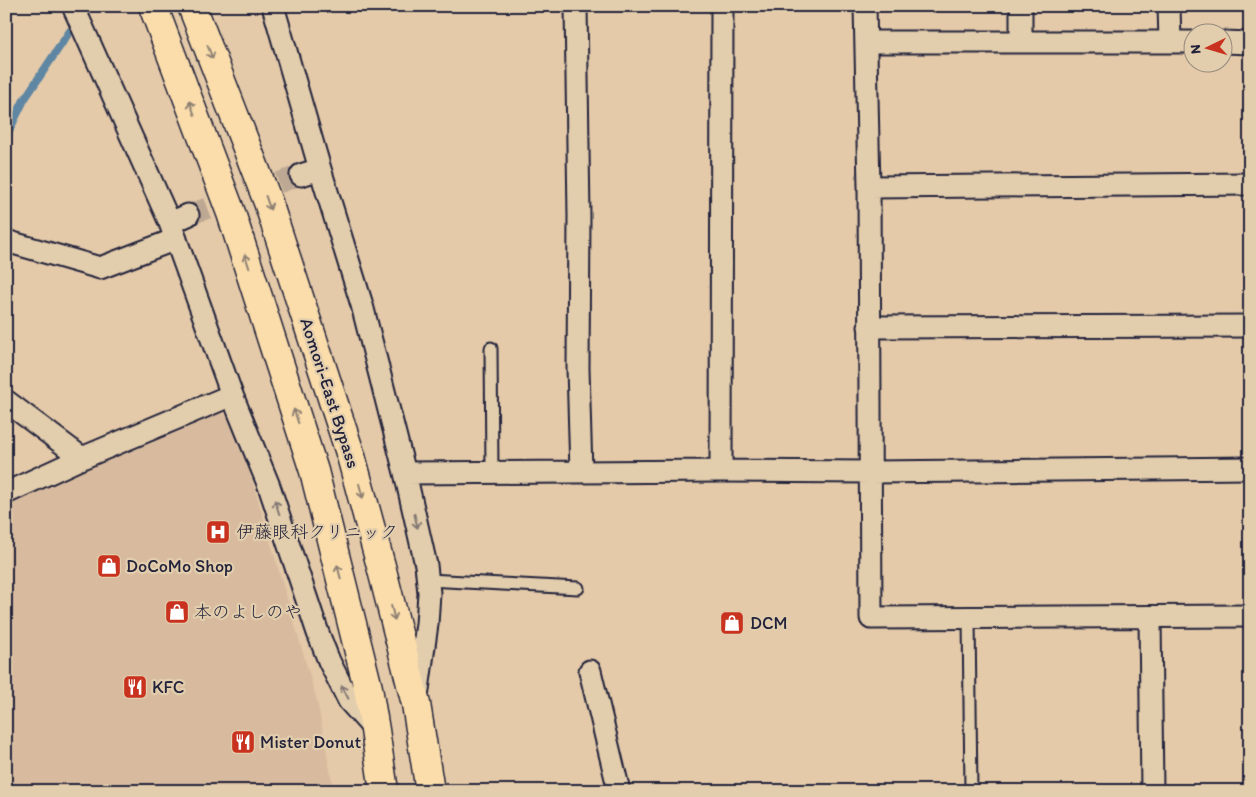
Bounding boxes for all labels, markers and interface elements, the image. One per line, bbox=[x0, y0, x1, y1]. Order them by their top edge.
north arrow bbox=[1184, 22, 1234, 72]
one-way arrow bbox=[206, 44, 215, 59]
text: N bbox=[1187, 44, 1204, 55]
one-way arrow bbox=[187, 101, 196, 116]
one-way arrow bbox=[264, 195, 273, 211]
one-way arrow bbox=[241, 253, 251, 269]
street label: Aomori-East Bypass bbox=[295, 315, 365, 471]
one-way arrow bbox=[291, 408, 300, 424]
one-way arrow bbox=[357, 483, 366, 499]
one-way arrow bbox=[271, 500, 281, 516]
one-way arrow bbox=[412, 512, 421, 528]
hospital icon: 伊藤眼科クリニック bbox=[205, 519, 231, 545]
place label: 伊藤眼科クリニック bbox=[236, 521, 398, 543]
shop icon: DoCoMo Shop bbox=[96, 553, 122, 579]
place label: DoCoMo Shop bbox=[126, 555, 233, 577]
one-way arrow bbox=[334, 565, 343, 581]
shop icon: 本のよしのや bbox=[164, 599, 190, 625]
place label: 本のよしのや bbox=[194, 601, 302, 623]
one-way arrow bbox=[389, 605, 398, 621]
shop icon: DCM bbox=[719, 610, 745, 636]
place label: DCM bbox=[750, 612, 788, 634]
restaurant icon: KFC bbox=[122, 674, 148, 700]
place label: KFC bbox=[152, 676, 184, 698]
one-way arrow bbox=[340, 685, 350, 700]
restaurant icon: Mister Donut bbox=[230, 729, 256, 755]
place label: Mister Donut bbox=[260, 731, 361, 753]

